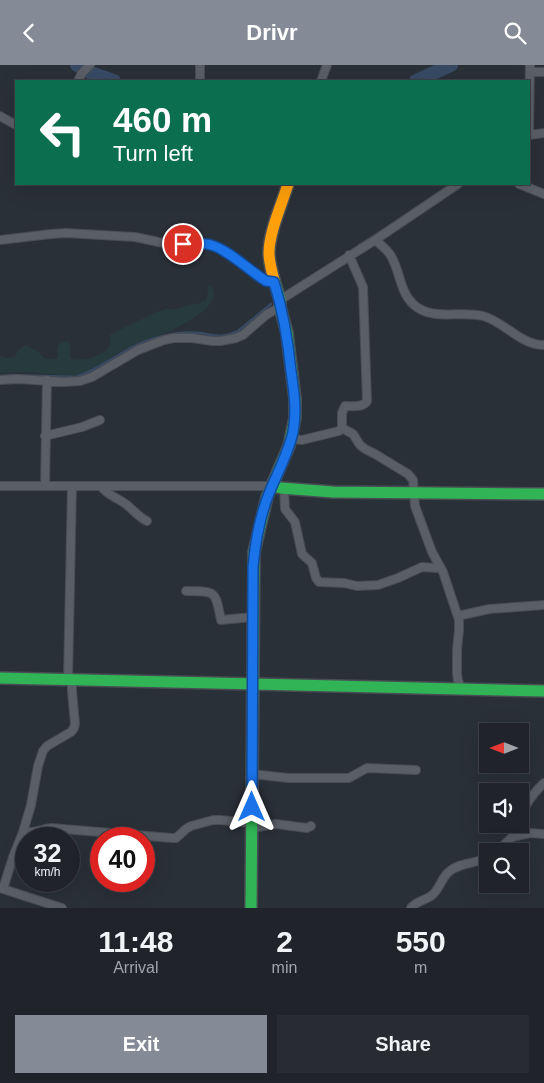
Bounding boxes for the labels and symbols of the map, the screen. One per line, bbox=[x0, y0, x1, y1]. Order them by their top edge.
pin bbox=[162, 223, 204, 265]
north arrow bbox=[479, 723, 529, 773]
position arrow bbox=[225, 780, 277, 832]
speed limit sign: 40 bbox=[90, 827, 155, 892]

